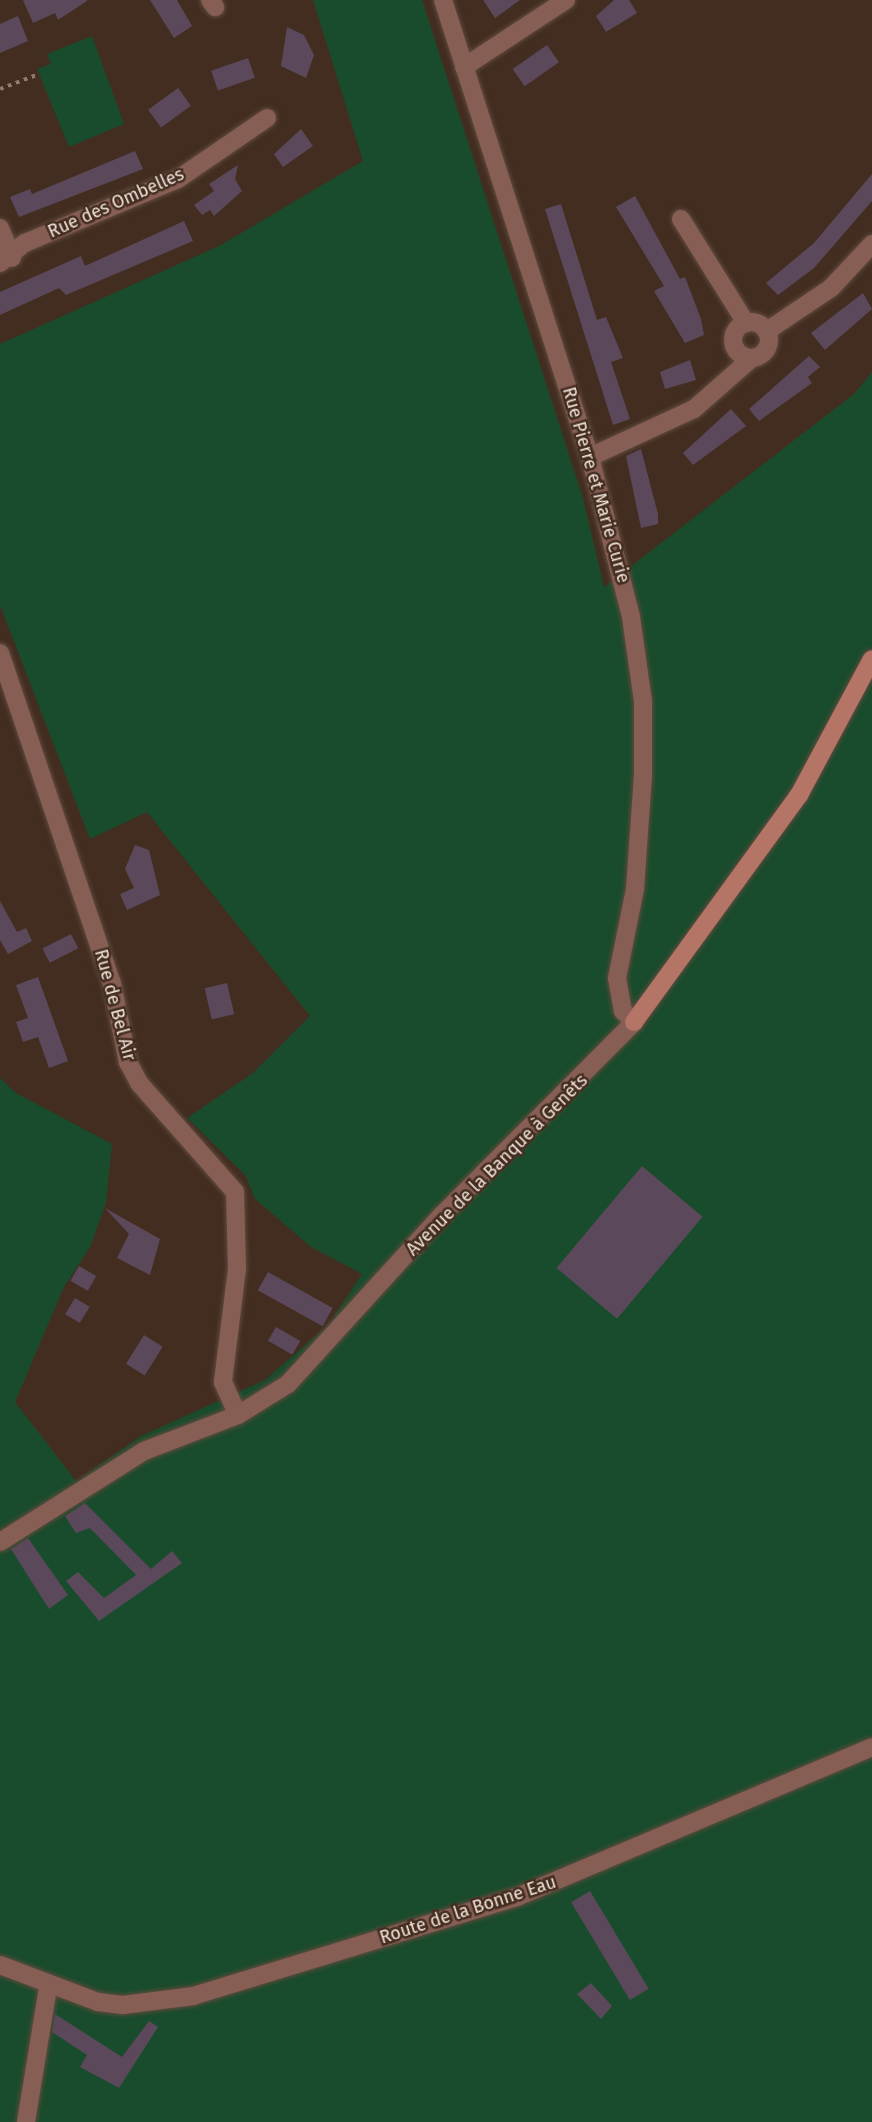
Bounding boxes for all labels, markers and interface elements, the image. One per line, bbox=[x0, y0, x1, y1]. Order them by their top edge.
street label: Rue des Ombelles bbox=[45, 163, 187, 243]
street label: Rue Pierre et Marie Curie bbox=[558, 385, 634, 585]
street label: Rue de Bel Air bbox=[90, 947, 140, 1063]
street label: Avenue de la Banque à Genêts bbox=[402, 1070, 592, 1260]
street label: Route de la Bonne Eau bbox=[377, 1871, 559, 1949]

